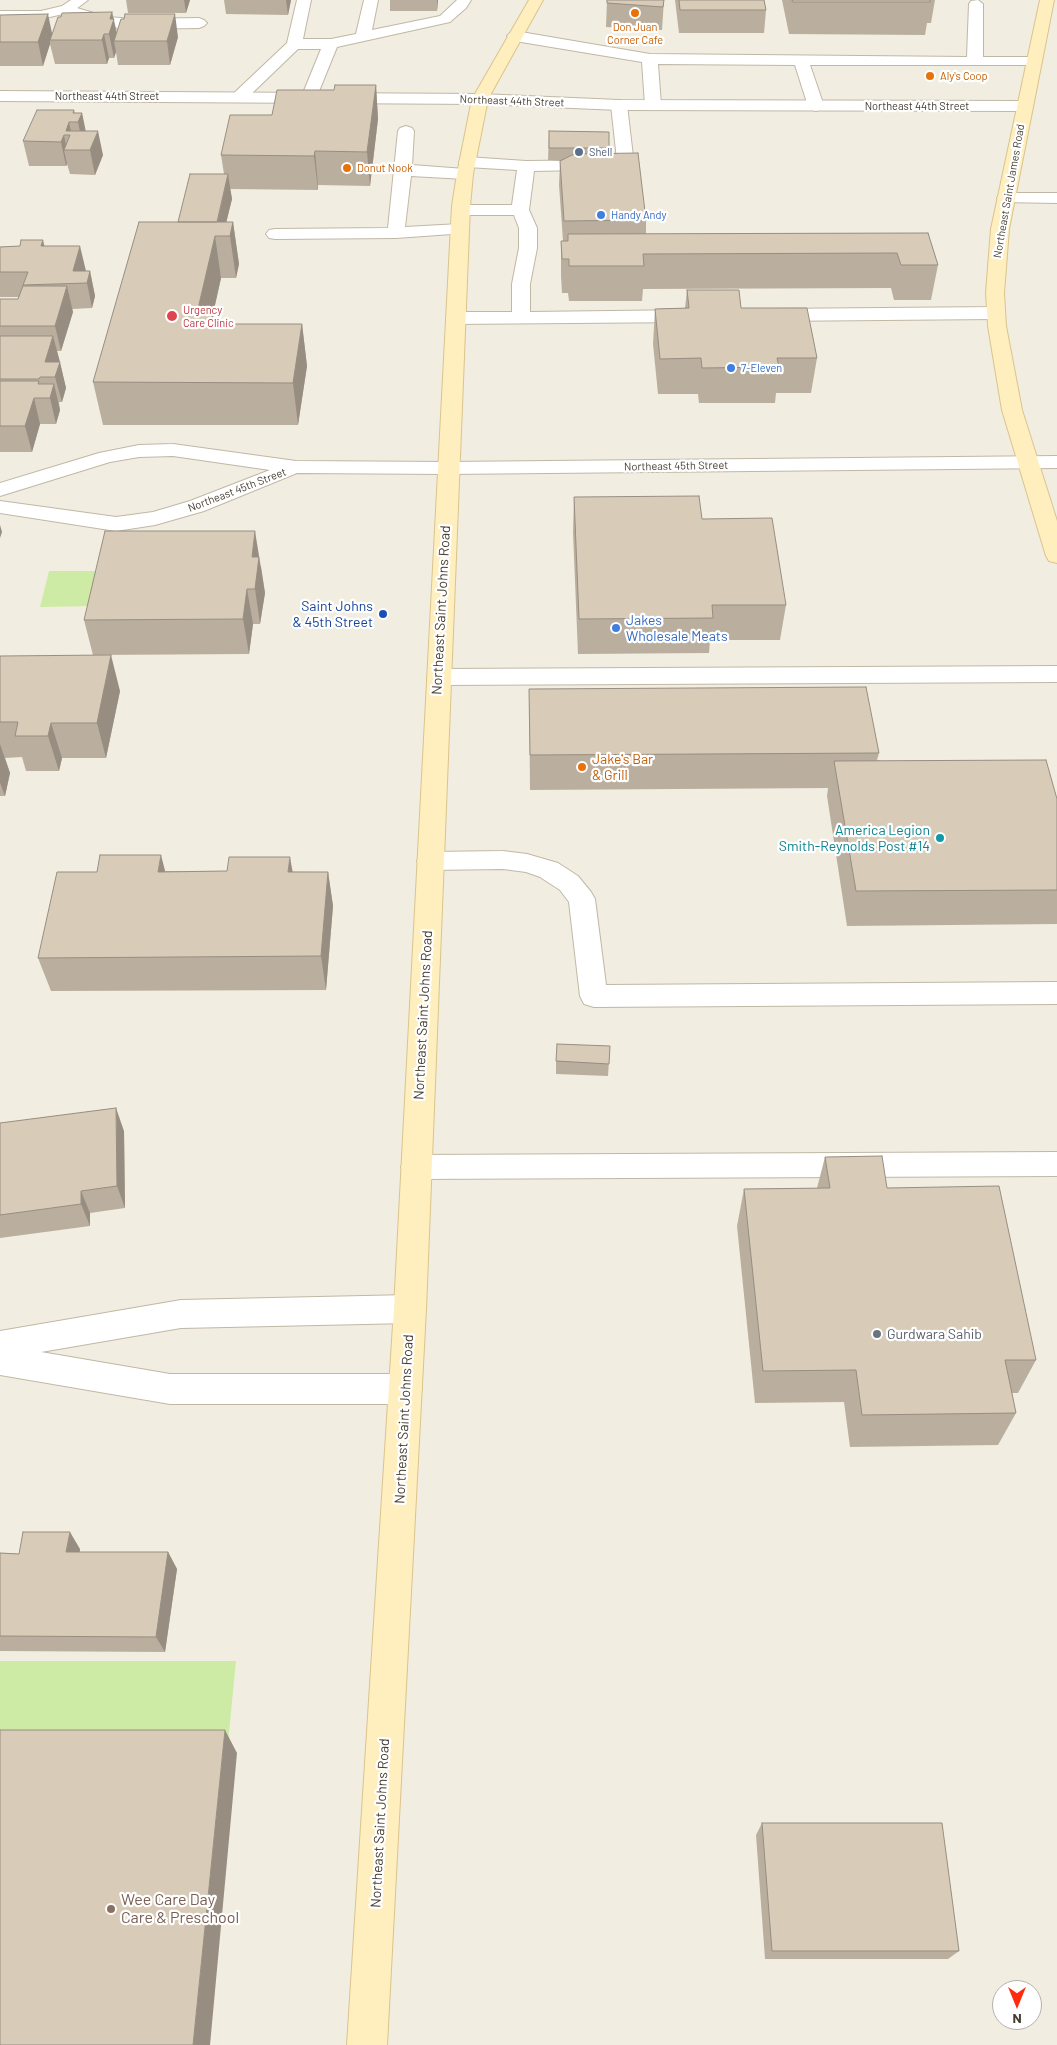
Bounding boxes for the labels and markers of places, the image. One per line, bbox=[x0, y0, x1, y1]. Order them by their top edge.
marker: Don Juan Corner Cafe bbox=[629, 7, 641, 19]
place label: Don Juan Corner Cafe bbox=[607, 20, 663, 46]
place label: Aly's Coop bbox=[940, 69, 988, 83]
marker: Aly's Coop bbox=[924, 70, 936, 82]
place label: Shell bbox=[589, 145, 612, 159]
marker: Shell bbox=[573, 146, 585, 158]
place label: Donut Nook bbox=[357, 161, 413, 175]
marker: Donut Nook bbox=[341, 162, 353, 174]
place label: Handy Andy bbox=[611, 208, 667, 222]
marker: Handy Andy bbox=[595, 209, 607, 221]
place label: Urgency Care Clinic bbox=[183, 303, 234, 329]
marker: Urgency Care Clinic bbox=[165, 309, 179, 323]
place label: 7-Eleven bbox=[741, 361, 782, 375]
marker: 7-Eleven bbox=[725, 362, 737, 374]
place label: Saint Johns & 45th Street bbox=[292, 598, 373, 630]
marker: Saint Johns & 45th Street bbox=[377, 608, 389, 620]
place label: Jakes Wholesale Meats bbox=[626, 612, 728, 644]
marker: Jakes Wholesale Meats bbox=[610, 622, 622, 634]
place label: Jake's Bar & Grill bbox=[592, 751, 653, 784]
marker: Jake's Bar & Grill bbox=[576, 761, 588, 773]
place label: America Legion Smith-Reynolds Post #14 bbox=[779, 822, 930, 854]
marker: America Legion Smith-Reynolds Post #14 bbox=[934, 832, 946, 844]
place label: Gurdwara Sahib bbox=[887, 1326, 982, 1342]
marker: Gurdwara Sahib bbox=[871, 1328, 883, 1340]
place label: Wee Care Day Care & Preschool bbox=[121, 1890, 239, 1928]
marker: Wee Care Day Care & Preschool bbox=[105, 1903, 117, 1915]

